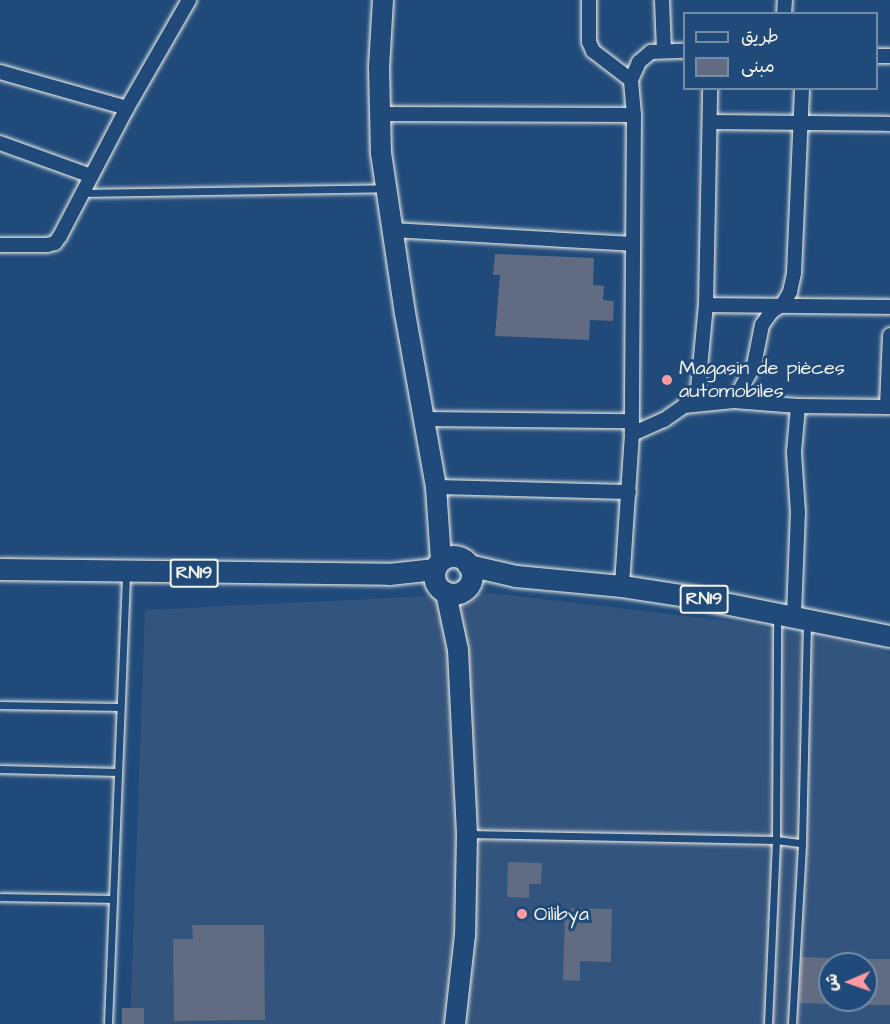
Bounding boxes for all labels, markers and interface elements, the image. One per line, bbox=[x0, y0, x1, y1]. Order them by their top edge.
legend bbox=[683, 12, 878, 90]
text: طريق bbox=[741, 24, 779, 49]
text: مبنى bbox=[741, 54, 775, 79]
place label: Magasin de pièces automobiles bbox=[679, 356, 845, 403]
marker: Magasin de pièces automobiles bbox=[660, 373, 674, 387]
road number: RN19 bbox=[168, 558, 220, 588]
road number: RN19 bbox=[678, 584, 730, 614]
place label: Oilibya bbox=[534, 902, 589, 926]
marker: Oilibya bbox=[515, 907, 529, 921]
north arrow bbox=[818, 952, 878, 1012]
text: ش bbox=[821, 973, 843, 992]

